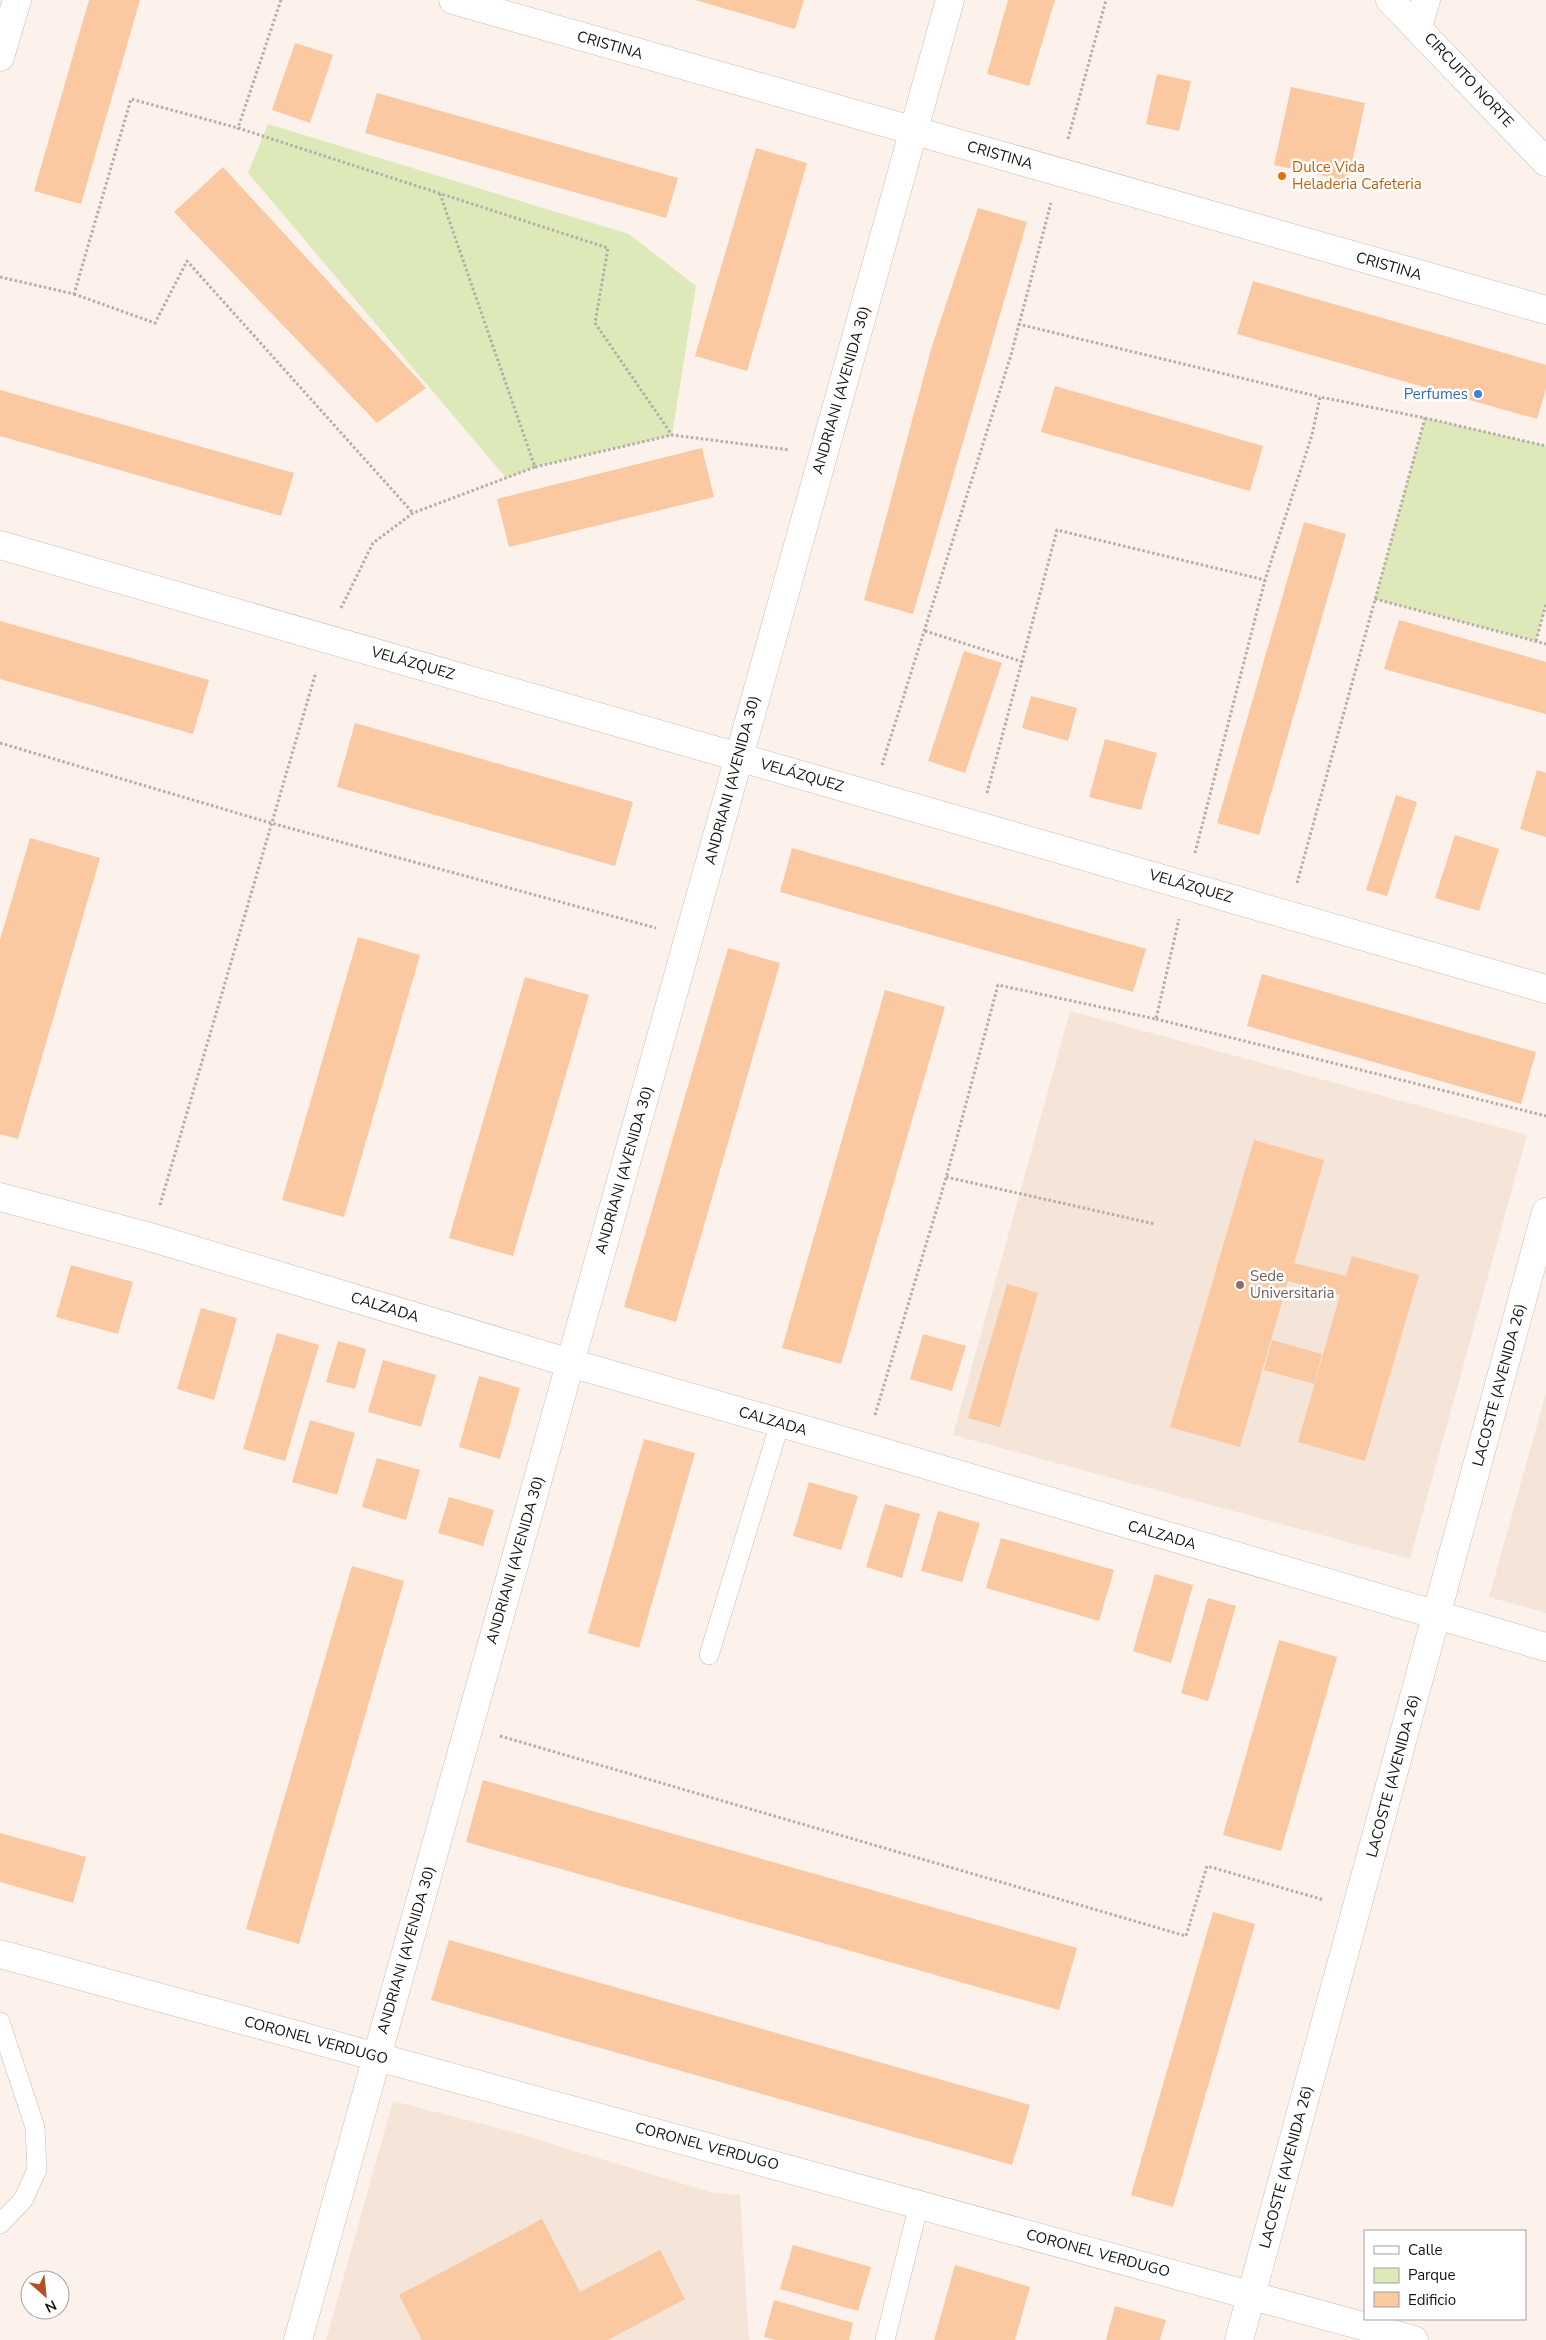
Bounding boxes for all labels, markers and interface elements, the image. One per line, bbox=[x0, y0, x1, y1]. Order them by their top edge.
street label: CRISTINA bbox=[575, 26, 645, 64]
street label: CIRCUITO NORTE bbox=[1420, 28, 1518, 132]
street label: CRISTINA bbox=[965, 136, 1035, 174]
place label: Dulce Vida Heladeria Cafeteria bbox=[1292, 157, 1422, 194]
marker: Dulce Vida Heladeria Cafeteria bbox=[1276, 170, 1288, 182]
street label: CRISTINA bbox=[1354, 247, 1424, 285]
street label: ANDRIANI (AVENIDA 30) bbox=[807, 304, 875, 476]
place label: Perfumes bbox=[1404, 384, 1468, 404]
marker: Perfumes bbox=[1472, 388, 1484, 400]
street label: VELÁZQUEZ bbox=[368, 641, 457, 685]
street label: ANDRIANI (AVENIDA 30) bbox=[700, 693, 764, 867]
street label: VELÁZQUEZ bbox=[757, 753, 846, 797]
street label: VELÁZQUEZ bbox=[1146, 864, 1235, 908]
street label: ANDRIANI (AVENIDA 30) bbox=[590, 1084, 658, 1256]
place label: Sede Universitaria bbox=[1250, 1266, 1335, 1303]
marker: Sede Universitaria bbox=[1234, 1279, 1246, 1291]
street label: CALZADA bbox=[348, 1287, 422, 1327]
street label: LACOSTE (AVENIDA 26) bbox=[1468, 1301, 1530, 1469]
street label: CALZADA bbox=[736, 1402, 810, 1440]
street label: ANDRIANI (AVENIDA 30) bbox=[481, 1474, 549, 1646]
street label: CALZADA bbox=[1125, 1516, 1199, 1554]
street label: LACOSTE (AVENIDA 26) bbox=[1362, 1692, 1424, 1860]
street label: ANDRIANI (AVENIDA 30) bbox=[372, 1864, 440, 2036]
street label: CORONEL VERDUGO bbox=[242, 2011, 390, 2069]
street label: LACOSTE (AVENIDA 26) bbox=[1255, 2083, 1317, 2251]
street label: CORONEL VERDUGO bbox=[633, 2117, 781, 2175]
street label: CORONEL VERDUGO bbox=[1024, 2224, 1172, 2282]
legend bbox=[1364, 2230, 1526, 2320]
text: Calle bbox=[1408, 2240, 1443, 2260]
text: Parque bbox=[1408, 2265, 1456, 2285]
north arrow bbox=[20, 2270, 70, 2320]
text: Edificio bbox=[1408, 2290, 1456, 2310]
text: N bbox=[42, 2295, 60, 2317]

